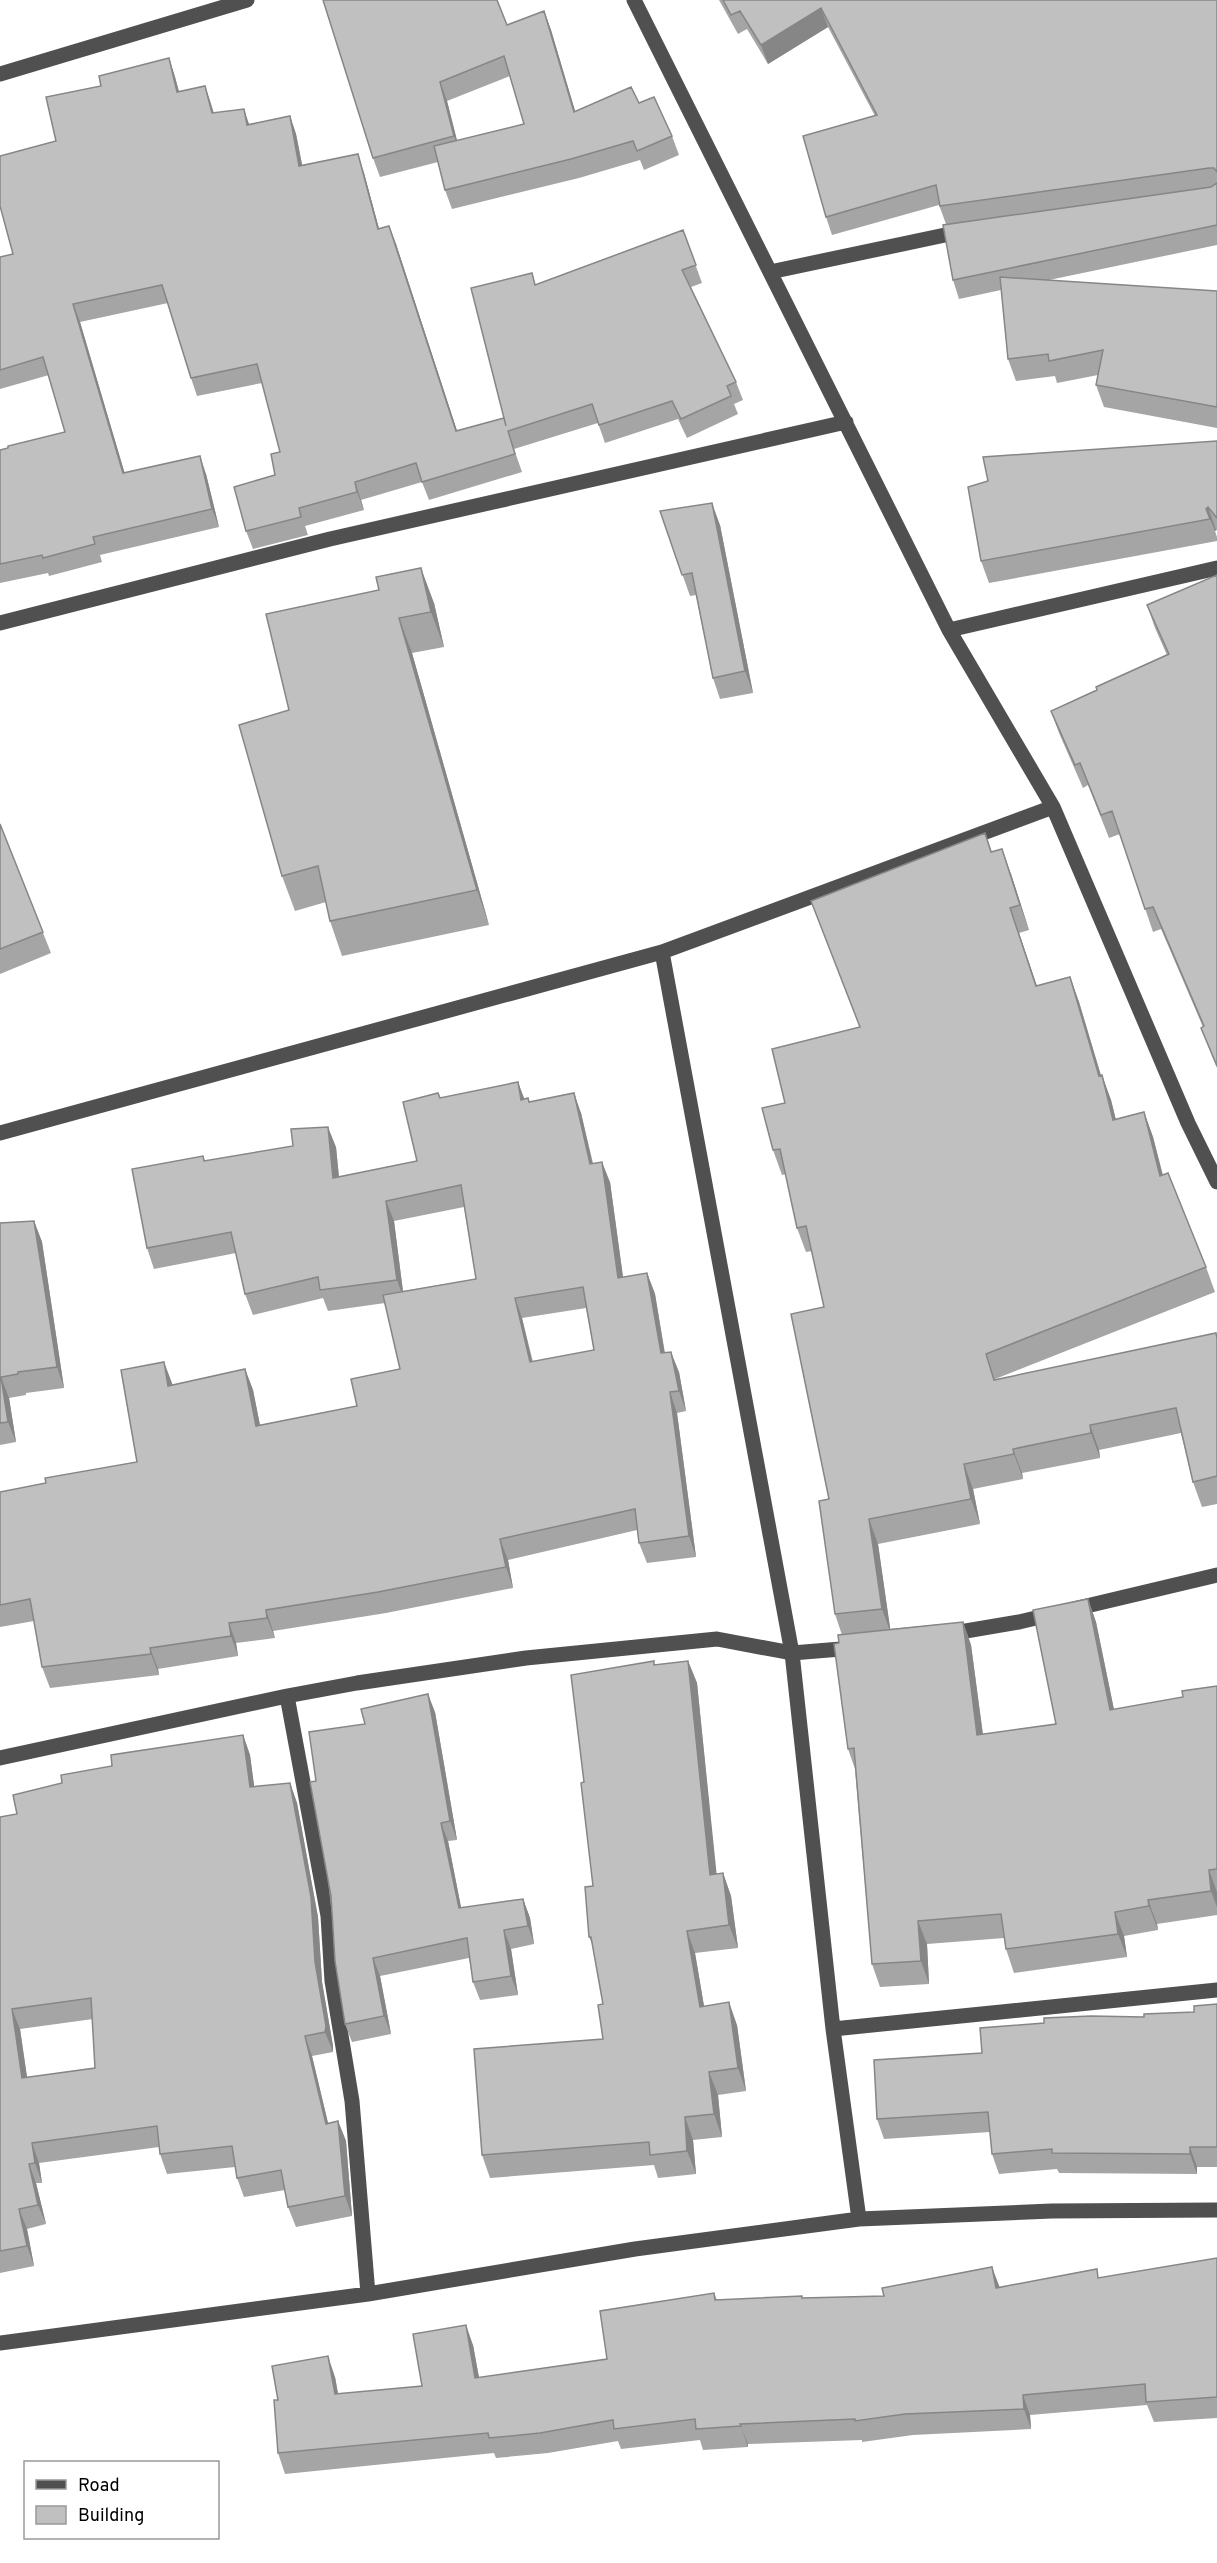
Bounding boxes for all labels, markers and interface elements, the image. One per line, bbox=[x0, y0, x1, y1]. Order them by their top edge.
legend bbox=[24, 2461, 219, 2539]
text: Road bbox=[78, 2475, 120, 2498]
text: Building bbox=[78, 2505, 144, 2528]

